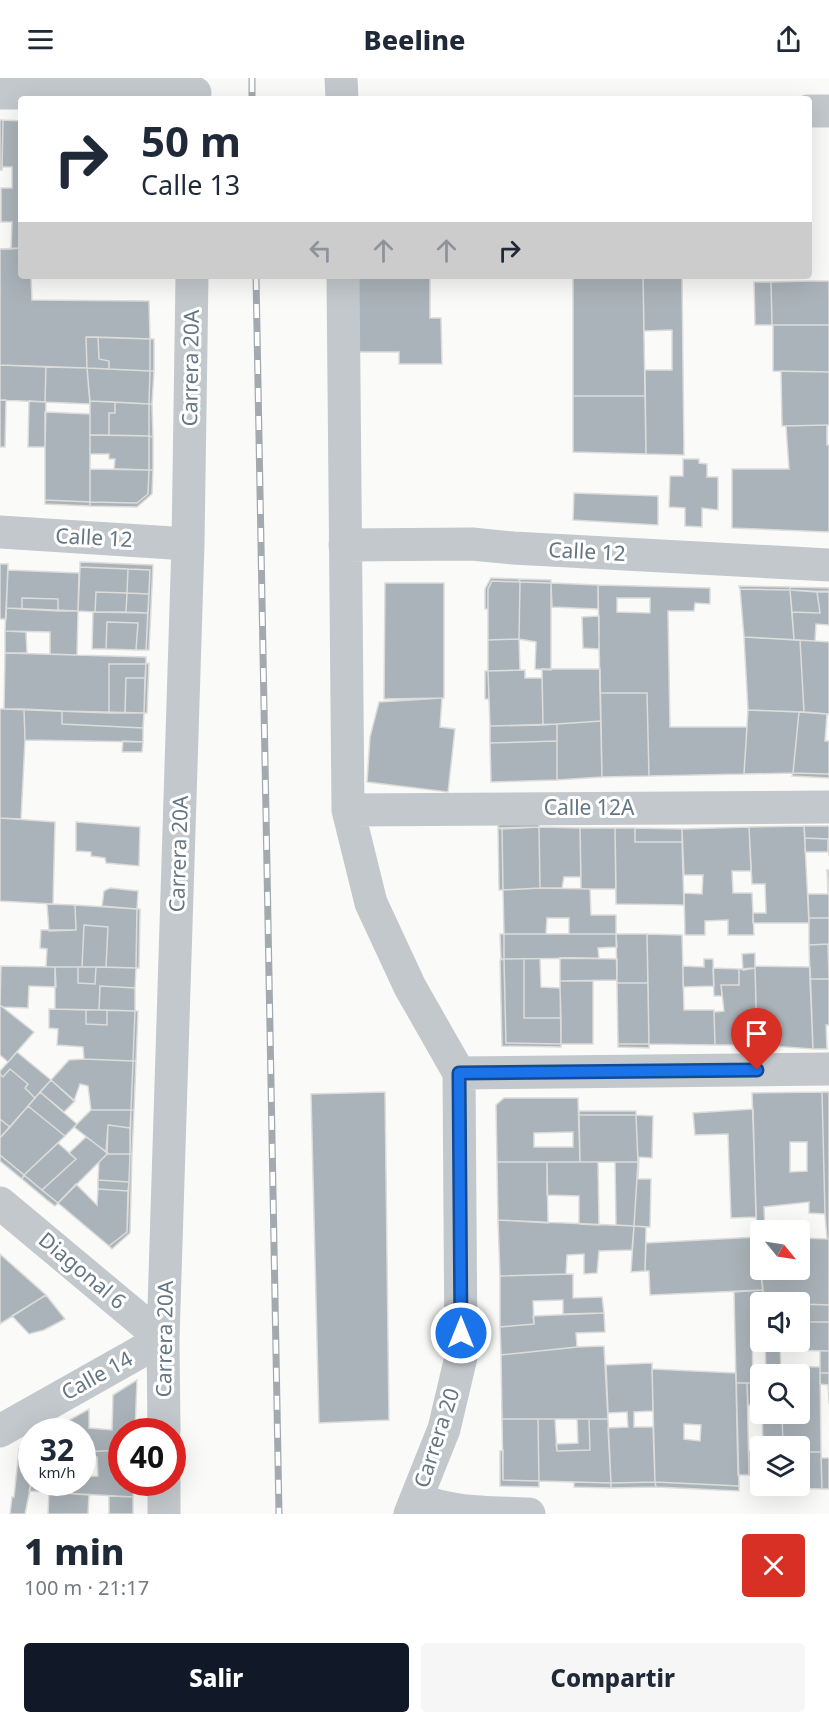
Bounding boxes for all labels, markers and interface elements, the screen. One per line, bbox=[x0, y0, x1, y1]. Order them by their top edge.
text: Beeline bbox=[364, 21, 465, 58]
icon: menu bbox=[24, 23, 57, 56]
icon: share bbox=[772, 23, 805, 56]
text: 50 m bbox=[141, 112, 241, 169]
icon: right bbox=[42, 120, 120, 198]
text: Calle 13 bbox=[141, 166, 240, 203]
icon: left bbox=[304, 234, 337, 267]
icon: ahead bbox=[367, 234, 400, 267]
icon: ahead bbox=[430, 234, 463, 267]
icon: right bbox=[493, 234, 526, 267]
street label: Carrera 20A bbox=[175, 309, 205, 427]
street label: Calle 12 bbox=[55, 521, 133, 553]
street label: Calle 12 bbox=[548, 535, 626, 567]
street label: Calle 12A bbox=[544, 793, 635, 821]
street label: Carrera 20A bbox=[162, 795, 194, 913]
pin bbox=[731, 1008, 782, 1070]
icon: arrive bbox=[740, 1017, 773, 1050]
north arrow bbox=[750, 1220, 810, 1280]
map controls bbox=[750, 1220, 810, 1496]
street label: Diagonal 6 bbox=[33, 1226, 132, 1315]
street label: Carrera 20A bbox=[149, 1280, 179, 1398]
button: sound bbox=[750, 1292, 810, 1352]
position arrow bbox=[429, 1301, 493, 1365]
street label: Calle 14 bbox=[56, 1344, 137, 1406]
button: search bbox=[750, 1364, 810, 1424]
street label: Carrera 20 bbox=[407, 1384, 465, 1491]
speed limit sign: 40 bbox=[108, 1418, 186, 1496]
text: 32 bbox=[40, 1429, 74, 1470]
button: layers bbox=[750, 1436, 810, 1496]
text: km/h bbox=[39, 1462, 75, 1482]
text: 1 min bbox=[24, 1527, 125, 1576]
button: close bbox=[742, 1534, 805, 1597]
text: 100 m · 21:17 bbox=[24, 1574, 149, 1601]
button: Salir bbox=[24, 1643, 409, 1712]
button: Compartir bbox=[421, 1643, 805, 1712]

